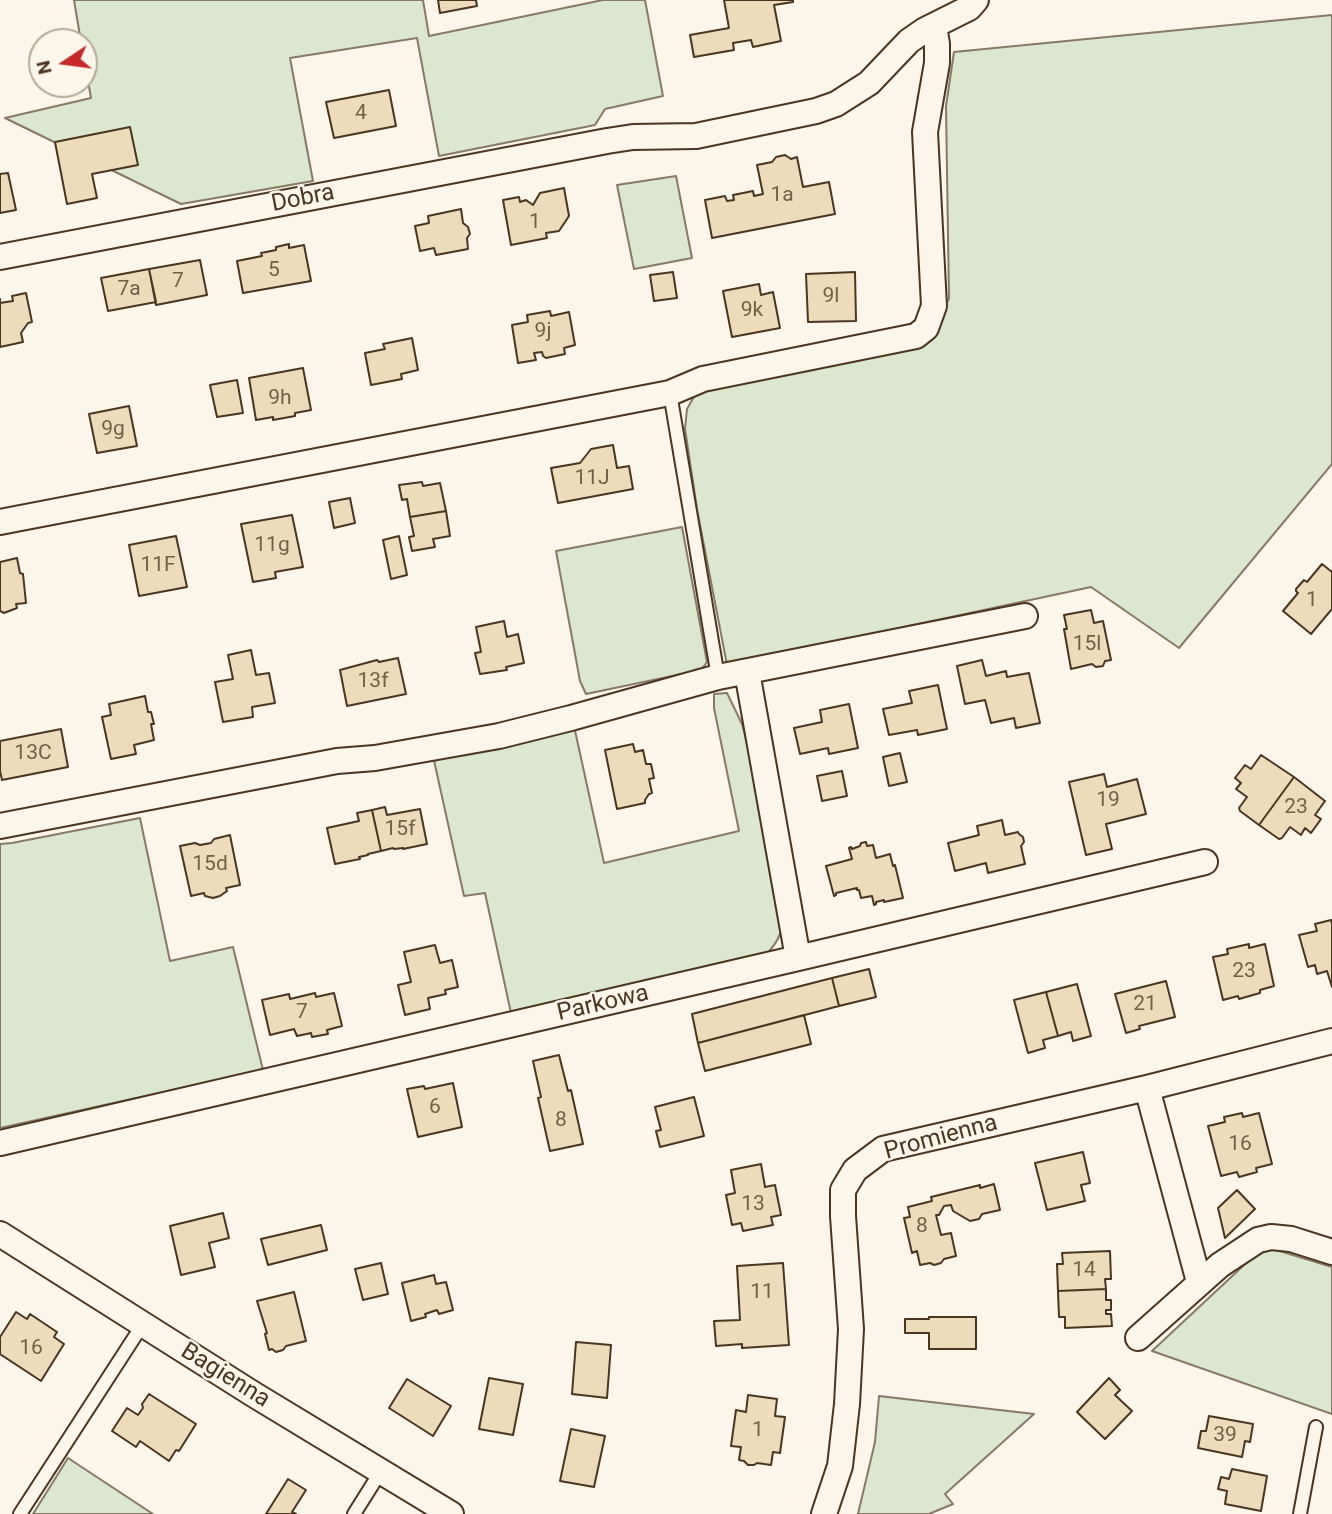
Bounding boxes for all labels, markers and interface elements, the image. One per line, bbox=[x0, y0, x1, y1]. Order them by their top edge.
north arrow bbox=[28, 28, 98, 98]
text: N bbox=[31, 58, 57, 77]
house number: 4 bbox=[355, 101, 367, 127]
street label: Dobra bbox=[269, 179, 337, 219]
house number: 1a bbox=[770, 183, 794, 209]
house number: 1 bbox=[529, 210, 541, 236]
house number: 5 bbox=[268, 258, 280, 284]
house number: 7 bbox=[172, 269, 184, 295]
house number: 7a bbox=[117, 277, 141, 303]
house number: 9l bbox=[823, 284, 839, 310]
house number: 9k bbox=[741, 298, 763, 324]
house number: 9j bbox=[535, 319, 551, 345]
house number: 9h bbox=[268, 386, 292, 412]
house number: 9g bbox=[101, 417, 125, 443]
house number: 11J bbox=[574, 466, 610, 492]
house number: 11g bbox=[254, 533, 290, 559]
house number: 11F bbox=[140, 553, 176, 579]
house number: 1 bbox=[1306, 588, 1318, 614]
house number: 15l bbox=[1073, 632, 1101, 658]
house number: 13f bbox=[358, 669, 388, 695]
house number: 13C bbox=[14, 741, 52, 767]
house number: 19 bbox=[1096, 788, 1120, 814]
house number: 23 bbox=[1284, 795, 1308, 821]
house number: 15f bbox=[385, 817, 415, 843]
house number: 15d bbox=[192, 852, 228, 878]
house number: 23 bbox=[1232, 959, 1256, 985]
street label: Parkowa bbox=[554, 979, 652, 1029]
house number: 21 bbox=[1133, 992, 1157, 1018]
house number: 7 bbox=[296, 1000, 308, 1026]
house number: 6 bbox=[429, 1095, 441, 1121]
house number: 8 bbox=[555, 1108, 567, 1134]
street label: Promienna bbox=[881, 1109, 1001, 1167]
house number: 16 bbox=[1228, 1132, 1252, 1158]
house number: 13 bbox=[741, 1192, 765, 1218]
house number: 8 bbox=[916, 1214, 928, 1240]
house number: 14 bbox=[1072, 1258, 1096, 1284]
house number: 11 bbox=[750, 1280, 774, 1306]
house number: 16 bbox=[19, 1336, 43, 1362]
street label: Bagienna bbox=[175, 1337, 275, 1415]
house number: 1 bbox=[752, 1418, 764, 1444]
house number: 39 bbox=[1213, 1423, 1237, 1449]

